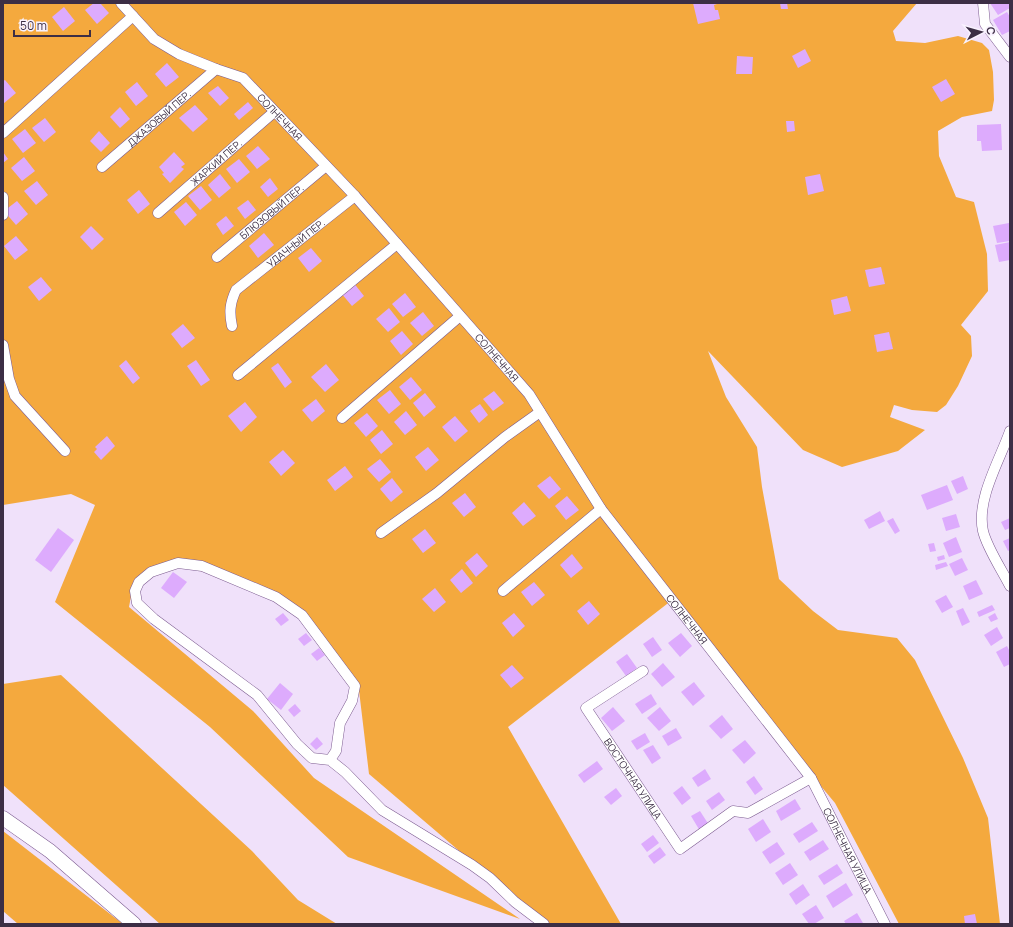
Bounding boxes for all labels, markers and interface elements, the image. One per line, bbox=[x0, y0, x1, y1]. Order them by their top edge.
scale bar bbox=[14, 12, 90, 38]
north arrow bbox=[961, 12, 1001, 52]
text: 50 m bbox=[20, 17, 47, 34]
text: С bbox=[984, 26, 999, 36]
street label: ДЖАЗОВЫЙ ПЕР. bbox=[124, 87, 194, 149]
street label: СОЛНЕЧНАЯ bbox=[254, 90, 306, 143]
street label: ЖАРКИЙ ПЕР. bbox=[187, 136, 245, 189]
street label: БЛЮЗОВЫЙ ПЕР. bbox=[237, 181, 306, 242]
street label: УДАЧНЫЙ ПЕР. bbox=[264, 216, 328, 270]
street label: СОЛНЕЧНАЯ bbox=[472, 330, 522, 385]
street label: СОЛНЕЧНАЯ bbox=[663, 591, 711, 647]
street label: ВОСТОЧНАЯ УЛИЦА bbox=[601, 735, 666, 823]
street label: СОЛНЕЧНАЯ УЛИЦА bbox=[820, 805, 876, 897]

